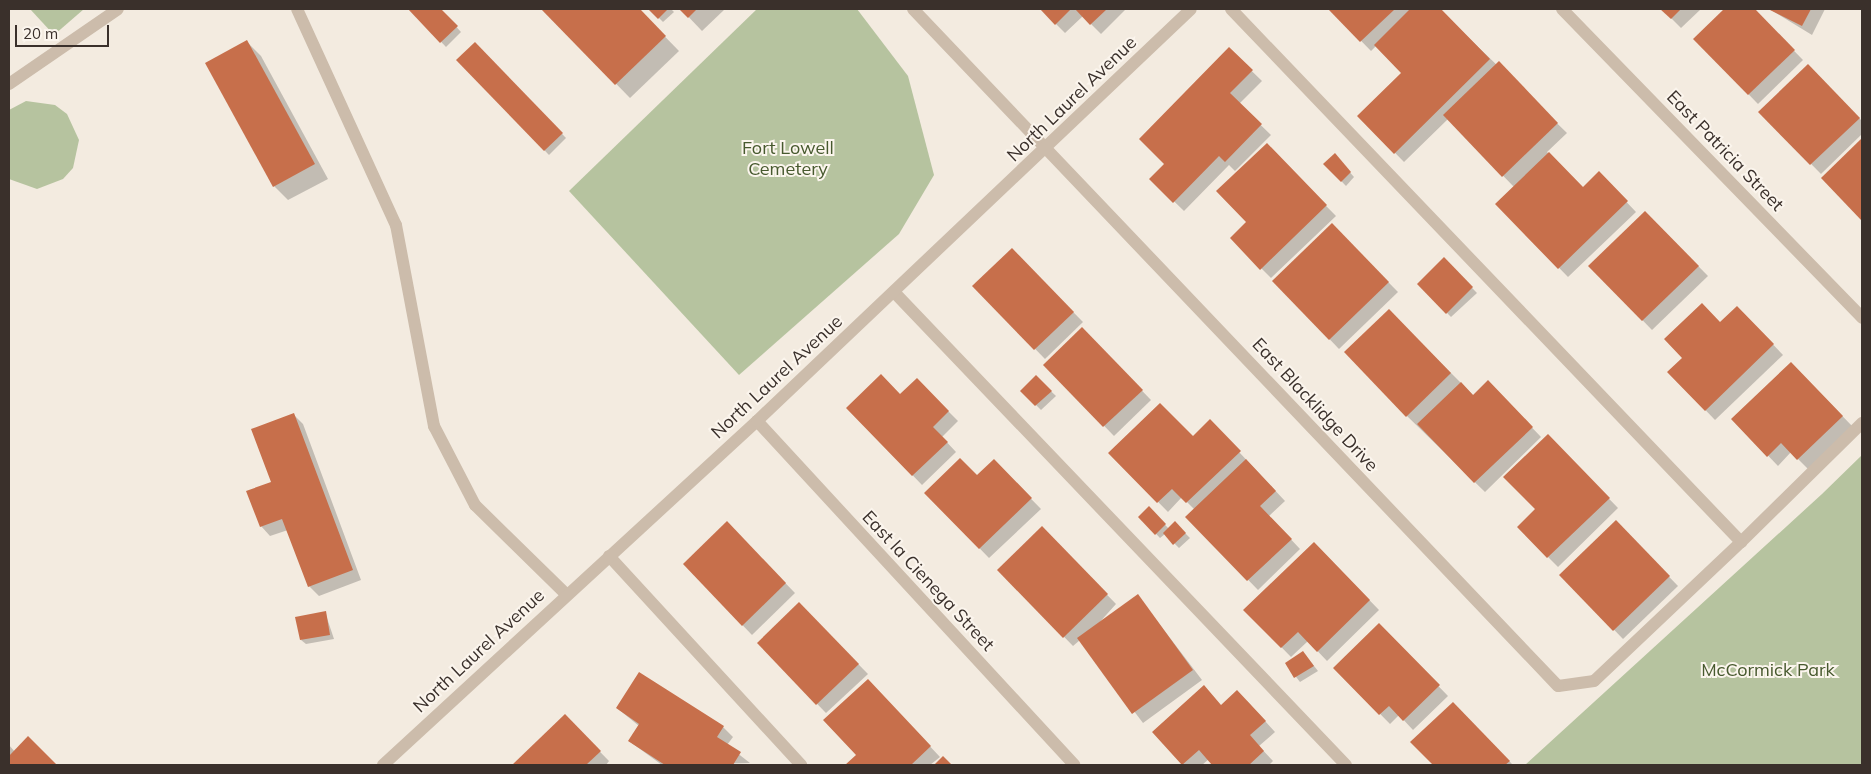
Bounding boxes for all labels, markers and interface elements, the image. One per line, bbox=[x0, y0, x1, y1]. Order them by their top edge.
scale bar bbox=[18, 15, 111, 47]
text: 20 m bbox=[23, 24, 58, 43]
street label: North Laurel Avenue bbox=[1003, 32, 1141, 166]
street label: East Patricia Street bbox=[1662, 86, 1788, 216]
park label: Fort Lowell Cemetery bbox=[742, 138, 834, 180]
street label: North Laurel Avenue bbox=[707, 311, 847, 443]
street label: East Blacklidge Drive bbox=[1248, 334, 1382, 476]
street label: East la Cienega Street bbox=[857, 506, 999, 656]
street label: North Laurel Avenue bbox=[409, 585, 549, 717]
park label: McCormick Park bbox=[1701, 659, 1835, 681]

